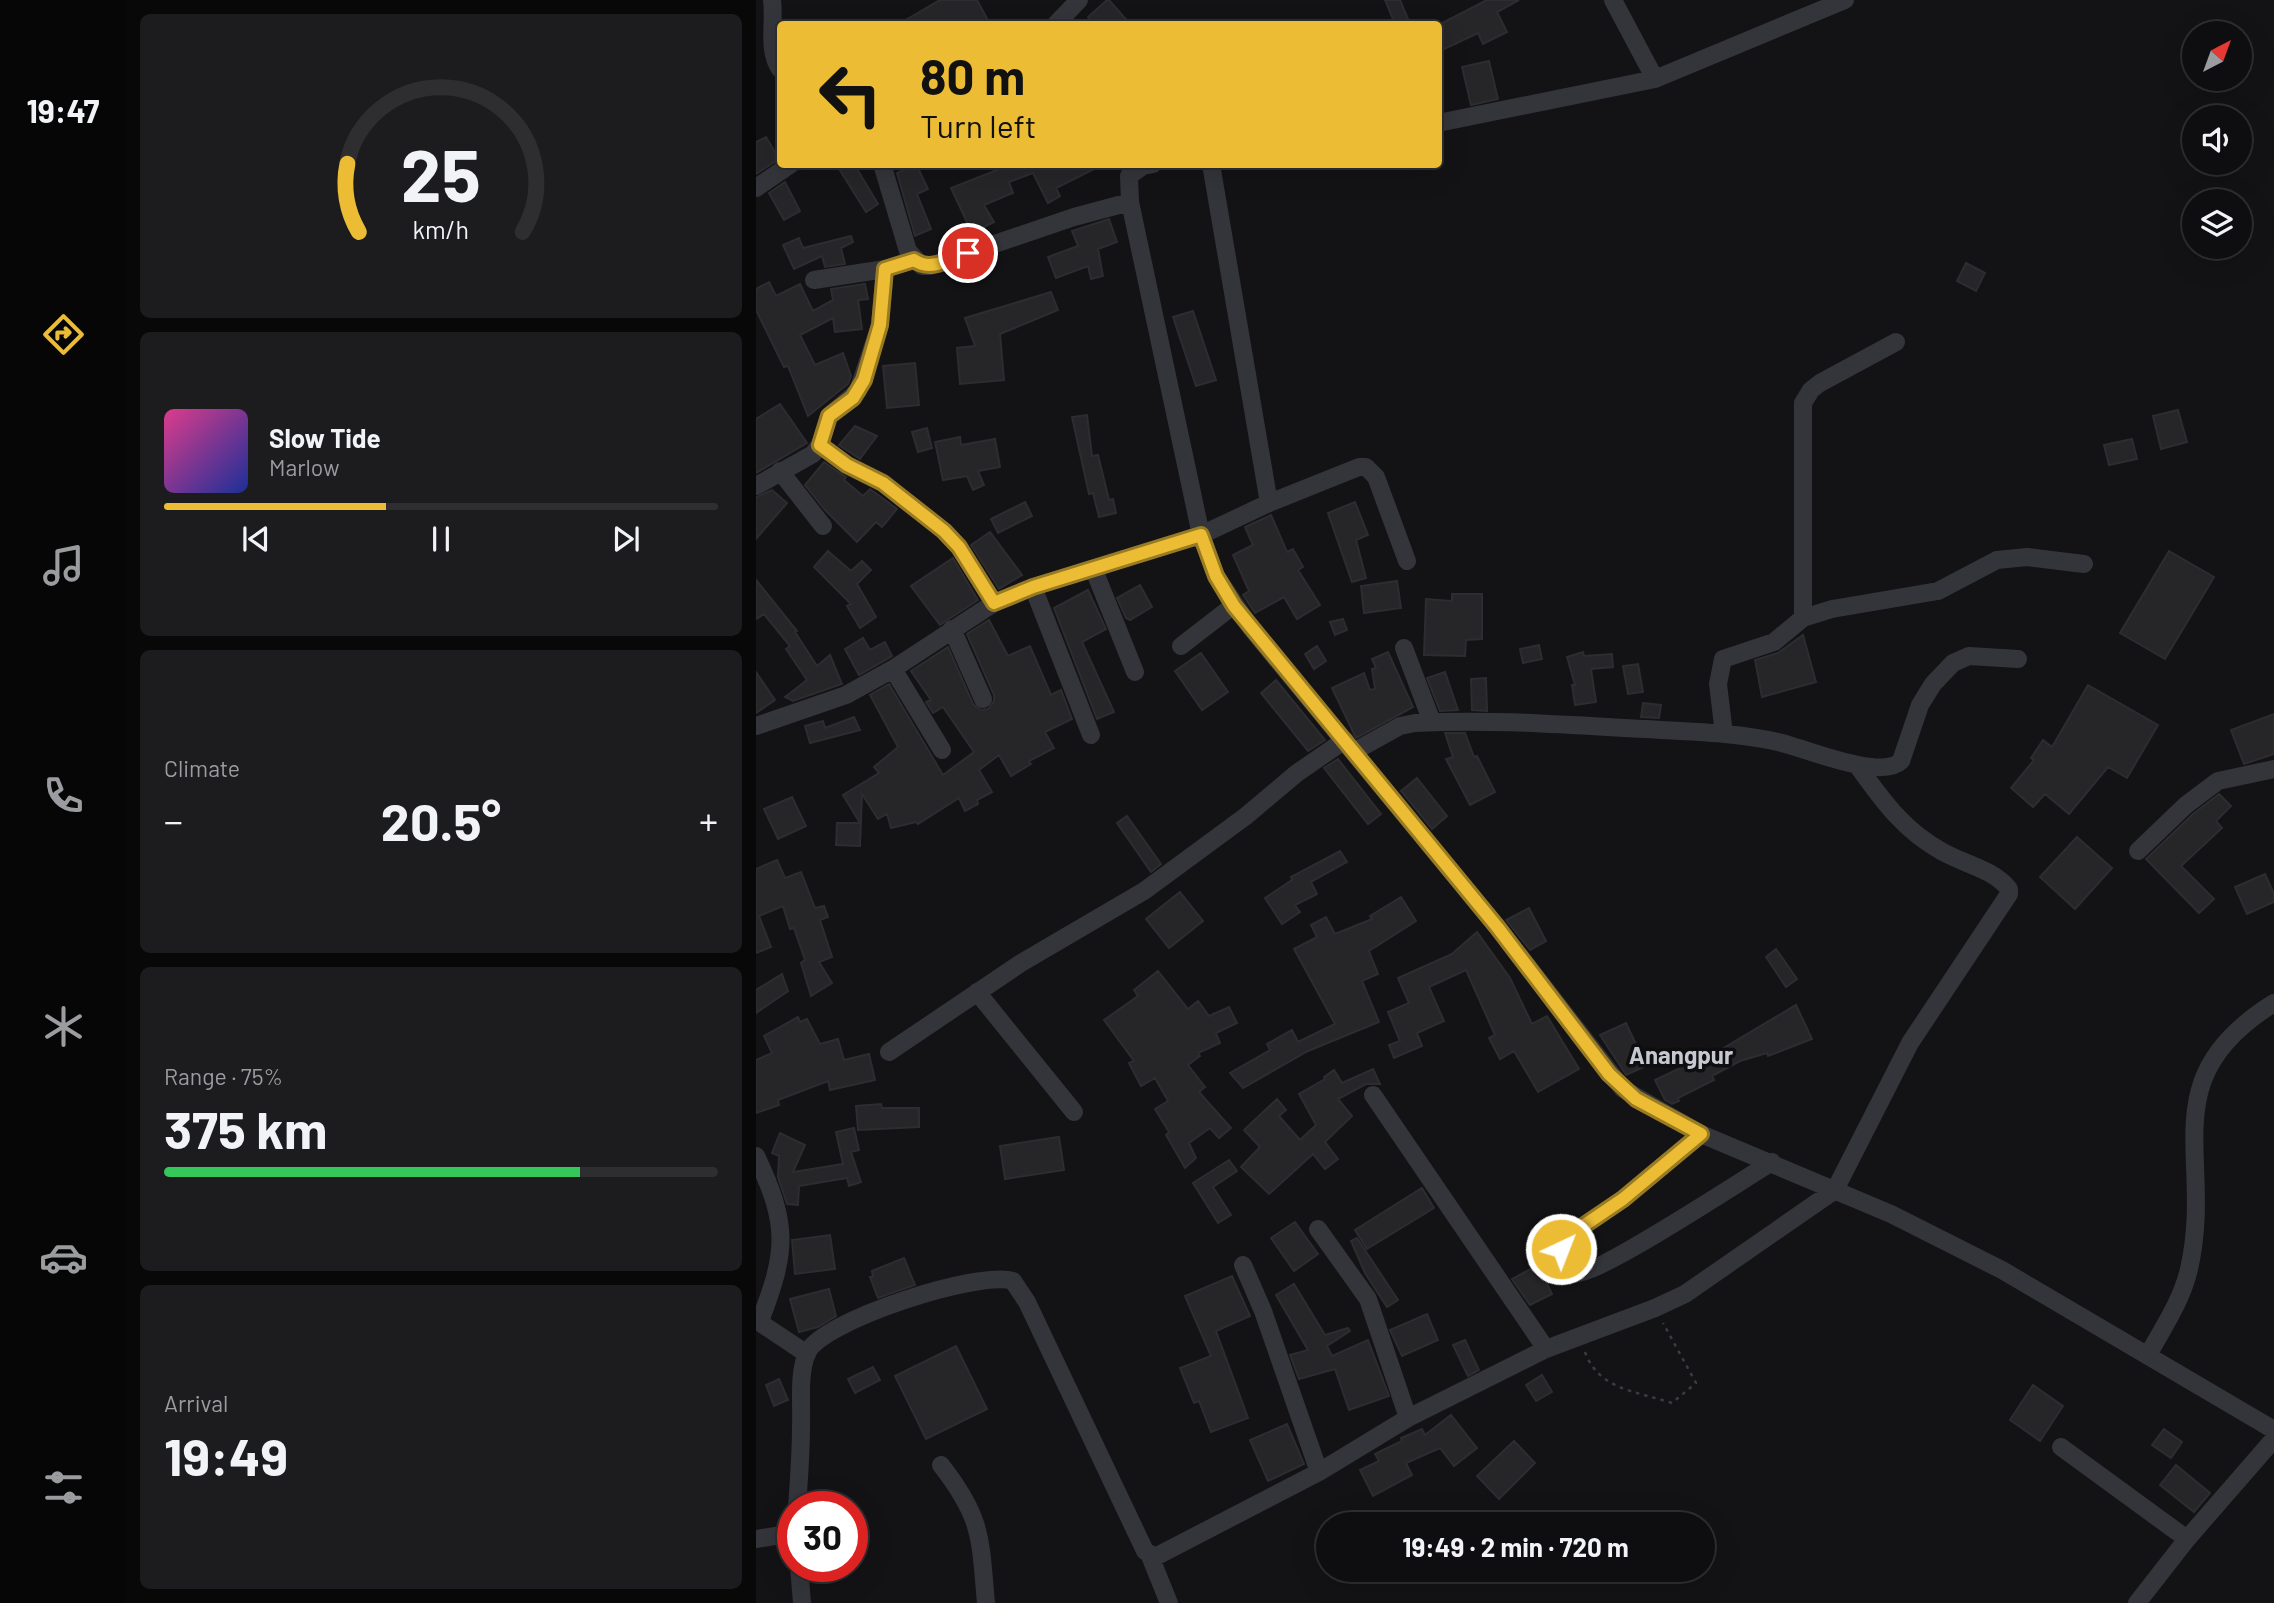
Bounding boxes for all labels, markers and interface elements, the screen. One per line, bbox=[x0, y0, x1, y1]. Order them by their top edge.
north arrow bbox=[2182, 21, 2252, 91]
map controls bbox=[2182, 21, 2252, 259]
text: 80 m bbox=[920, 46, 1025, 105]
icon: left bbox=[805, 49, 896, 140]
text: 19:47 bbox=[27, 91, 99, 129]
button: sound bbox=[2182, 105, 2252, 175]
text: Turn left bbox=[920, 106, 1037, 144]
text: 25 bbox=[401, 129, 481, 217]
button: layers bbox=[2182, 189, 2252, 259]
text: km/h bbox=[413, 214, 469, 244]
pin bbox=[938, 223, 998, 283]
icon: arrive bbox=[949, 234, 987, 272]
icon: directions bbox=[39, 310, 88, 359]
text: Slow Tide bbox=[269, 422, 381, 453]
text: Marlow bbox=[269, 453, 340, 481]
icon: previous bbox=[237, 520, 275, 558]
icon: pause bbox=[422, 520, 460, 558]
icon: next bbox=[607, 520, 645, 558]
icon: music bbox=[39, 541, 88, 590]
text: Climate bbox=[164, 754, 240, 782]
icon: phone bbox=[39, 771, 88, 820]
text: 20.5° bbox=[381, 789, 501, 851]
text: − bbox=[164, 797, 183, 843]
text: + bbox=[699, 797, 718, 843]
icon: climate bbox=[39, 1002, 88, 1051]
district label: Anangpur bbox=[1629, 1040, 1733, 1069]
text: Range · 75% bbox=[164, 1062, 283, 1090]
text: 375 km bbox=[164, 1097, 327, 1159]
position arrow bbox=[1524, 1212, 1598, 1286]
icon: car bbox=[39, 1233, 88, 1282]
text: Arrival bbox=[164, 1389, 228, 1417]
text: 19:49 bbox=[164, 1424, 288, 1486]
icon: filters bbox=[39, 1463, 88, 1512]
speed limit sign: 30 bbox=[777, 1491, 868, 1582]
text: 19:49 · 2 min · 720 m bbox=[1402, 1531, 1629, 1562]

